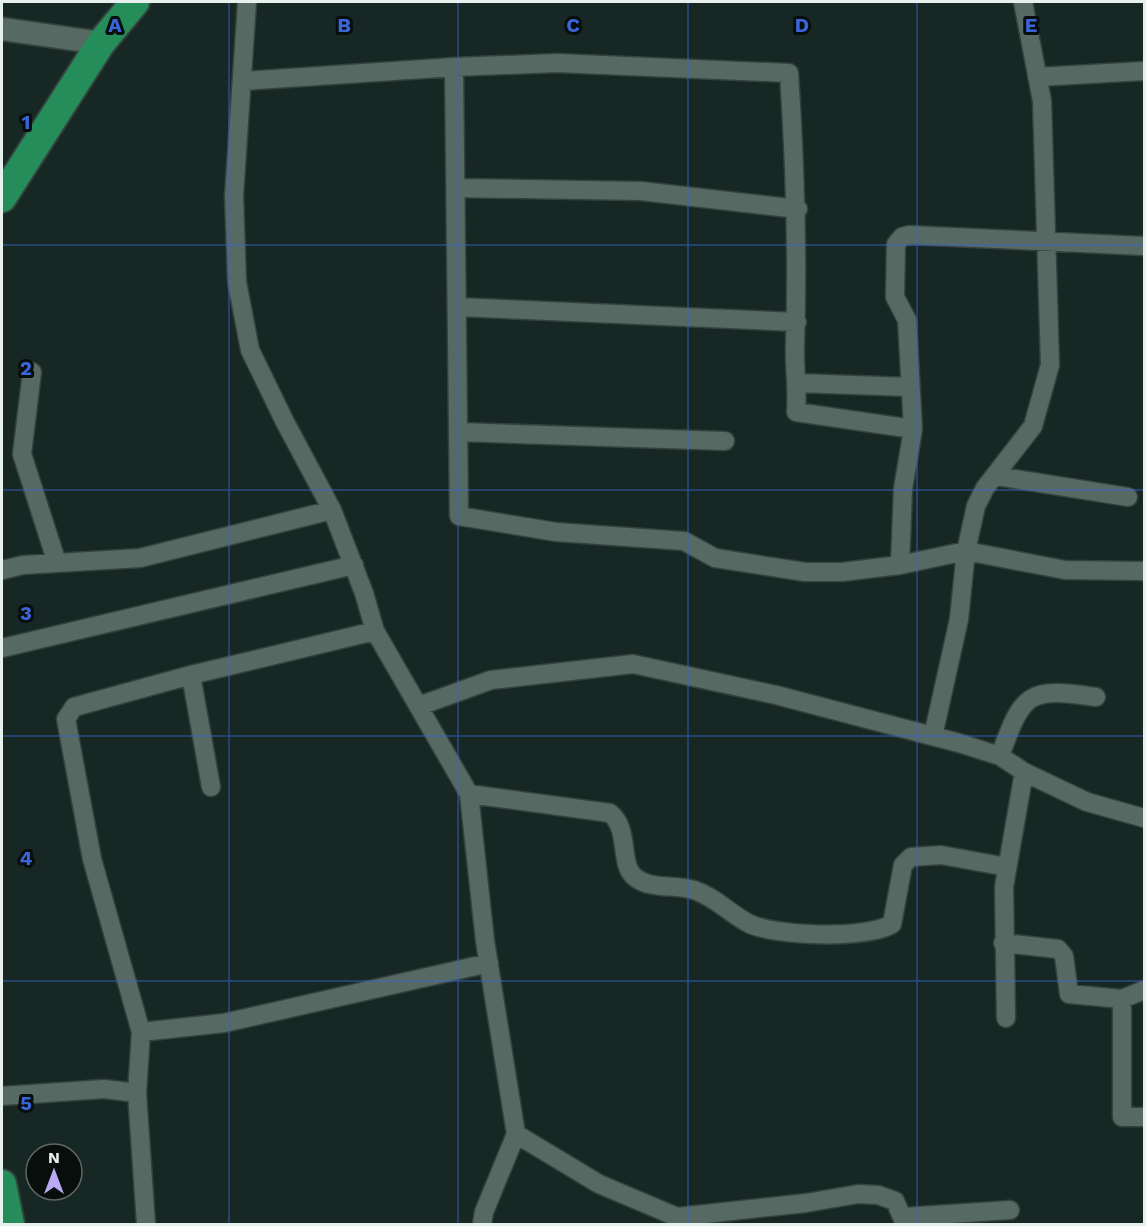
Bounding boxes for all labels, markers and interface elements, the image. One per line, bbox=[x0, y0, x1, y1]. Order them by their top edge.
text: A bbox=[108, 13, 122, 37]
text: B bbox=[337, 13, 351, 37]
text: C bbox=[566, 13, 580, 37]
text: D bbox=[795, 13, 809, 37]
text: E bbox=[1025, 13, 1037, 37]
text: 1 bbox=[22, 110, 30, 134]
text: 2 bbox=[20, 356, 32, 380]
text: 3 bbox=[20, 601, 32, 625]
text: 4 bbox=[20, 846, 33, 870]
text: 5 bbox=[20, 1091, 32, 1115]
north arrow bbox=[24, 1142, 84, 1202]
text: N bbox=[48, 1148, 60, 1167]

